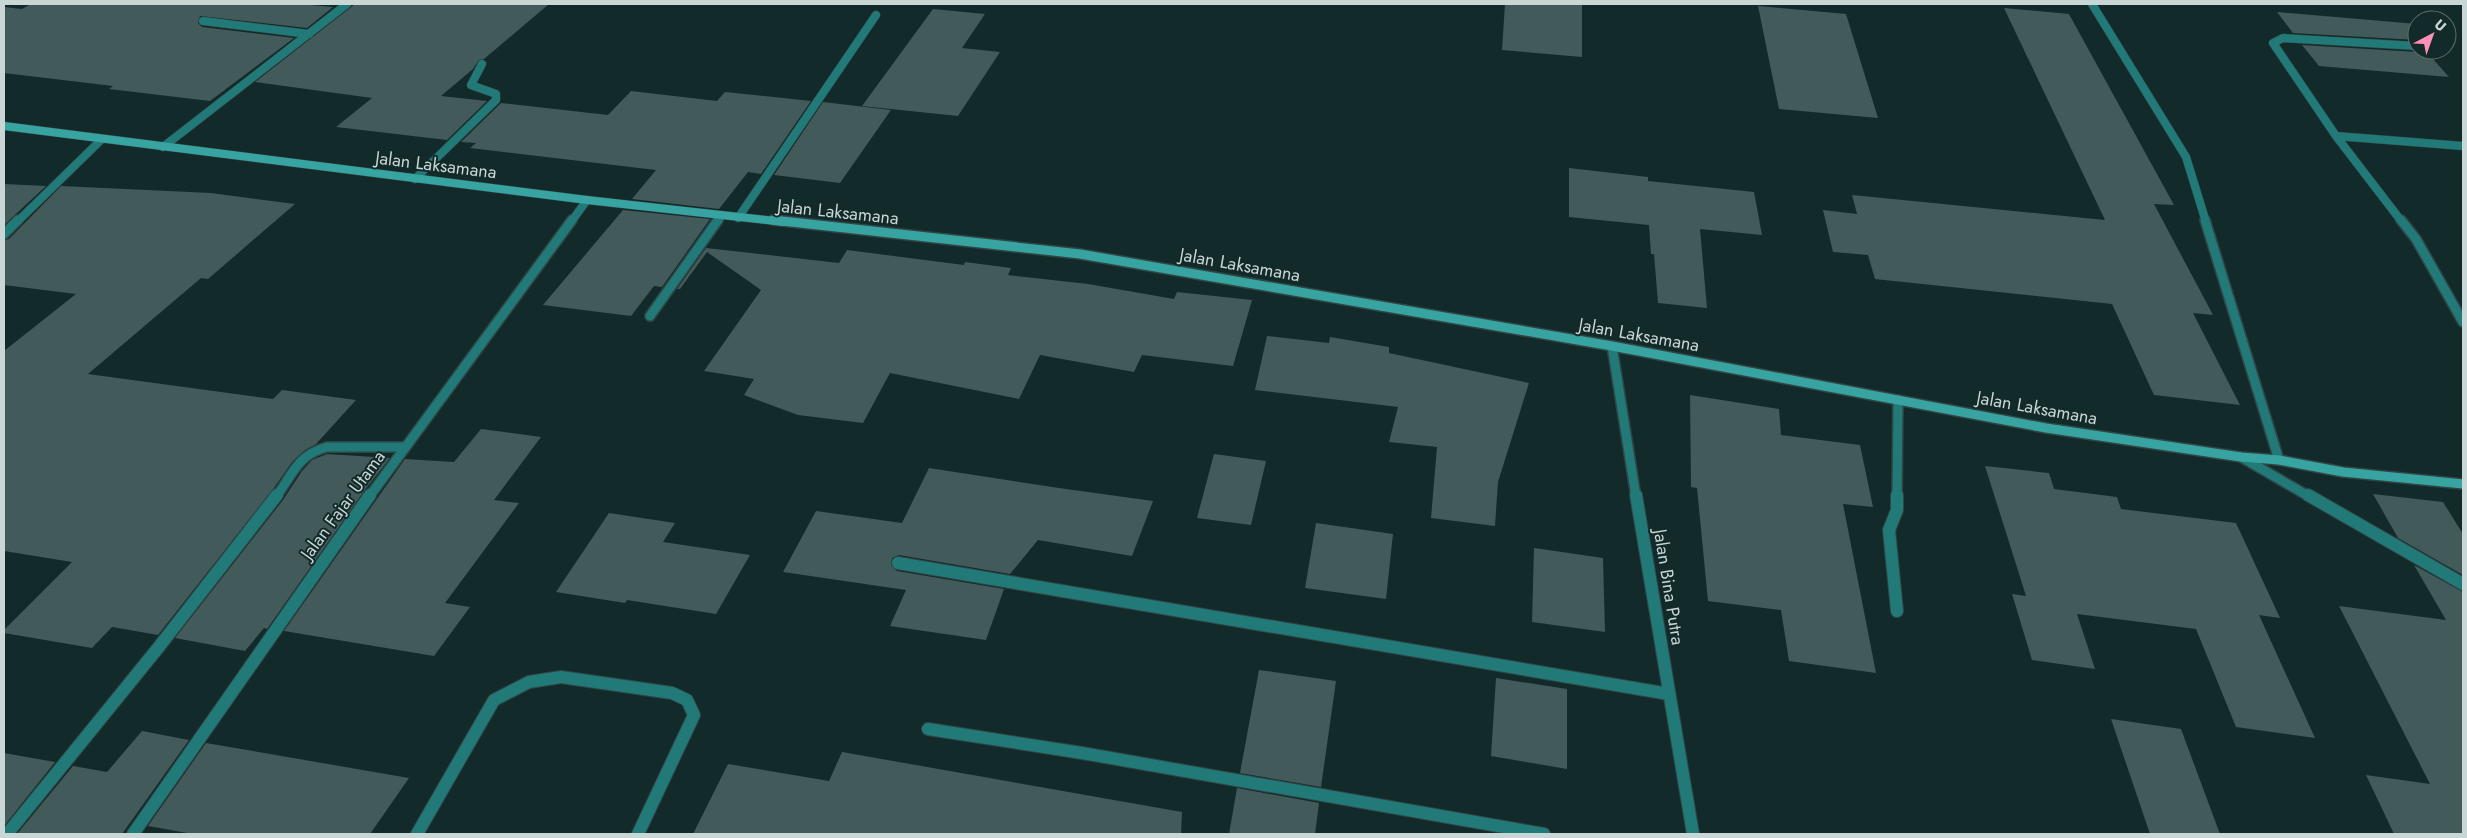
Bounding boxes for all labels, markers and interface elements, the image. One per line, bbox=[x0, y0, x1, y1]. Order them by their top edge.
north arrow bbox=[2407, 10, 2457, 60]
text: U bbox=[2430, 14, 2451, 36]
street label: Jalan Laksamana bbox=[372, 144, 498, 185]
street label: Jalan Laksamana bbox=[774, 192, 900, 231]
street label: Jalan Laksamana bbox=[1176, 241, 1302, 288]
street label: Jalan Laksamana bbox=[1575, 311, 1701, 358]
street label: Jalan Laksamana bbox=[1973, 384, 2099, 431]
street label: Jalan Fajar Utama bbox=[293, 445, 392, 567]
street label: Jalan Bina Putra bbox=[1647, 525, 1691, 647]

